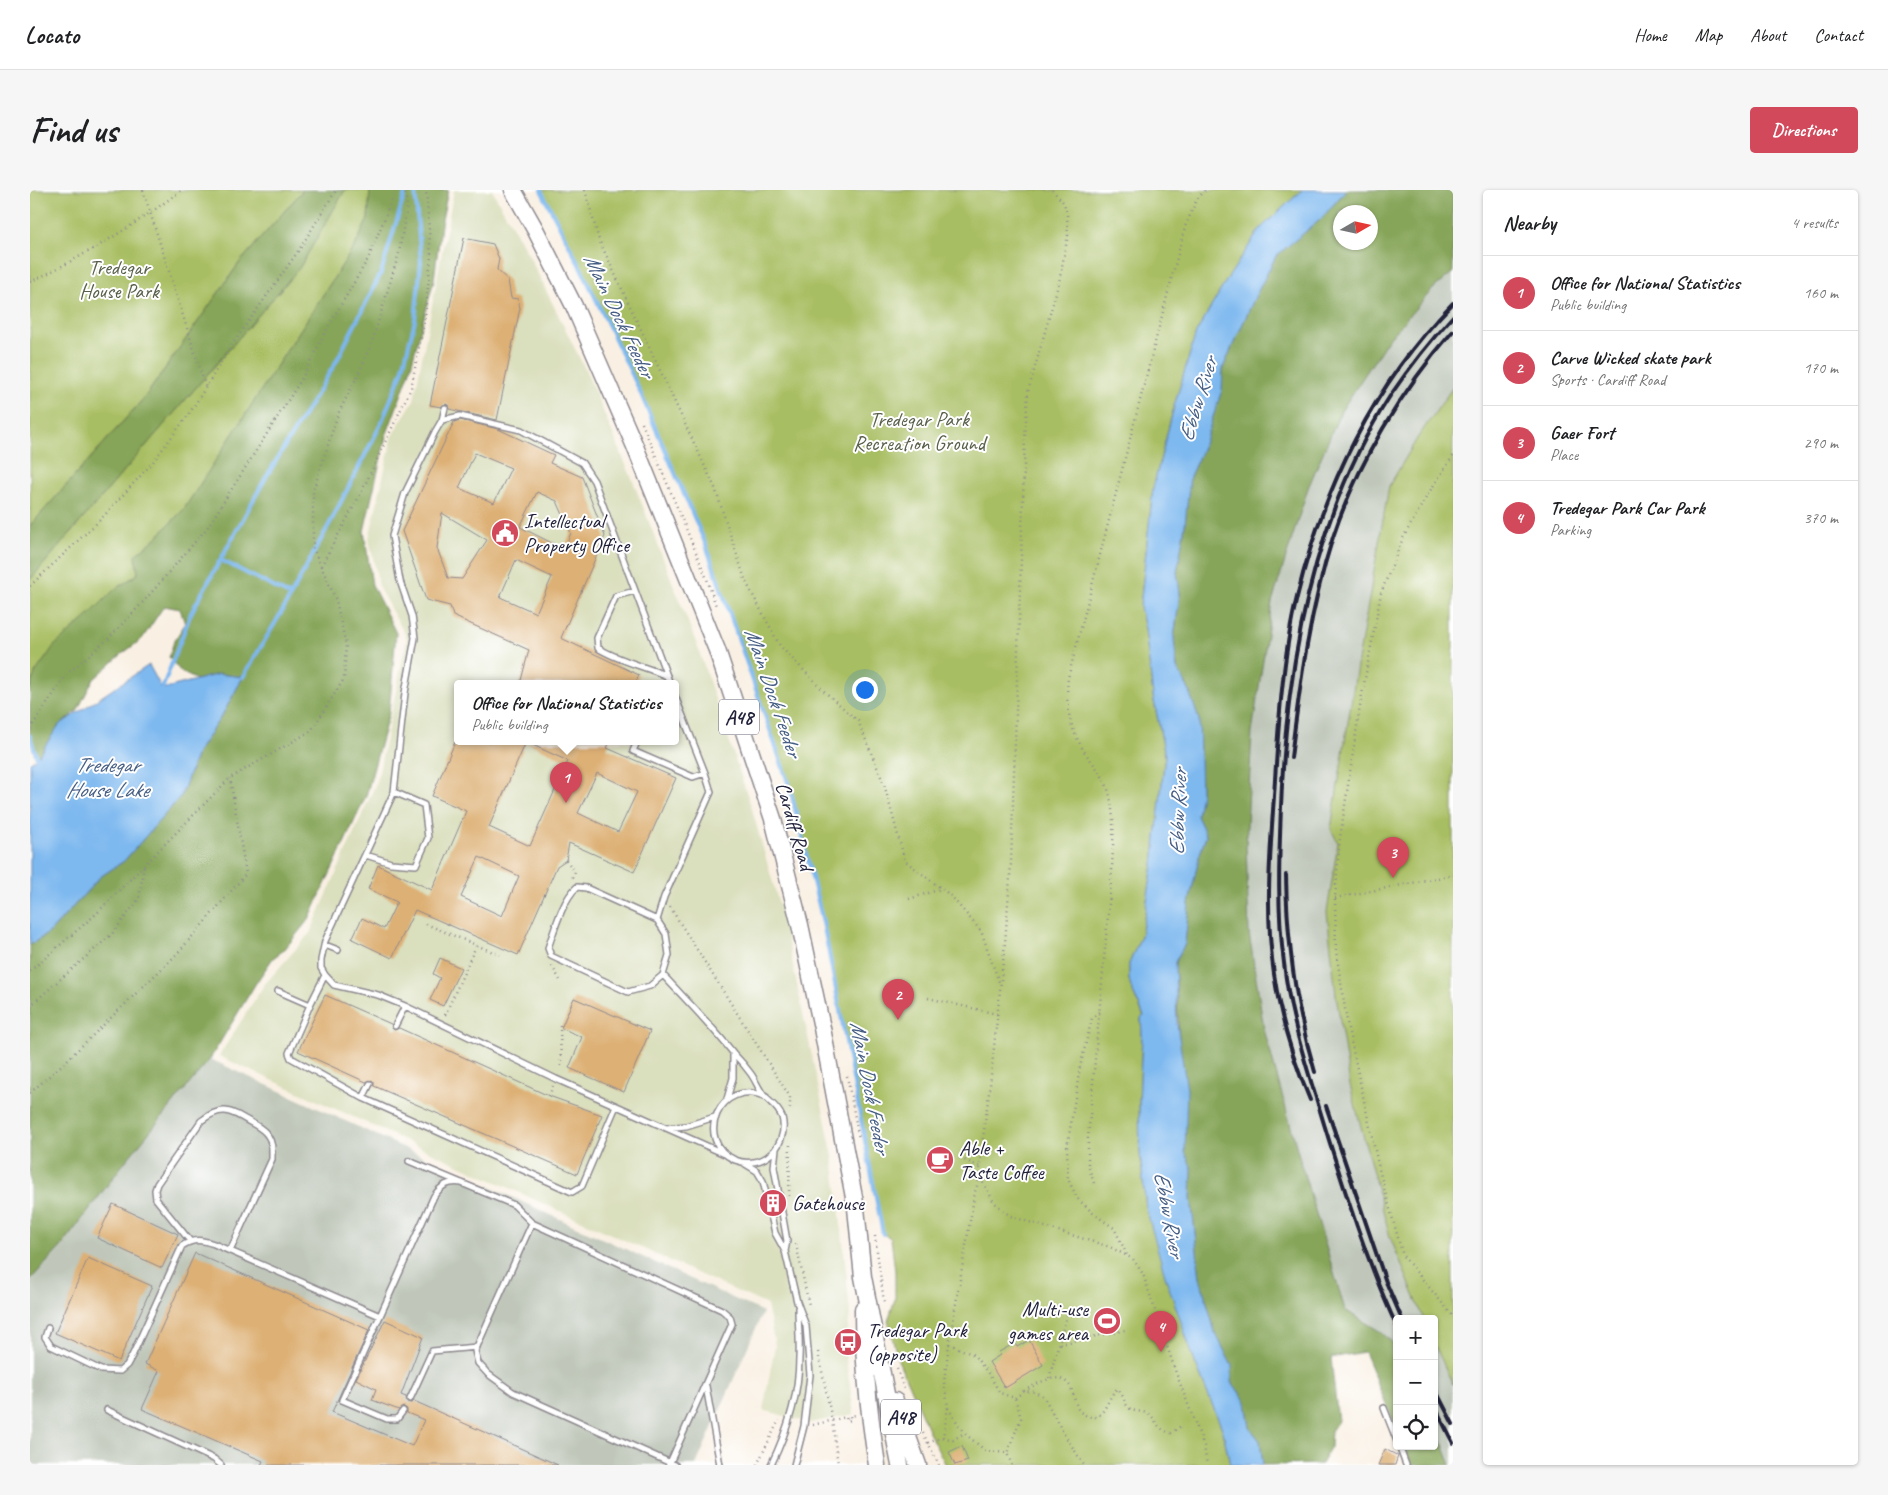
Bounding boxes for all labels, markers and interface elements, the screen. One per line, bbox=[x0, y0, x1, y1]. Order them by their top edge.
text: Locato bbox=[25, 20, 79, 50]
text: Home bbox=[1634, 24, 1667, 46]
text: Map bbox=[1695, 24, 1722, 46]
text: About bbox=[1750, 24, 1786, 46]
text: Contact bbox=[1814, 24, 1863, 46]
button: Directions bbox=[1750, 107, 1858, 153]
text: Find us bbox=[30, 108, 117, 153]
north arrow bbox=[1333, 205, 1378, 250]
text: Nearby bbox=[1503, 210, 1556, 236]
text: 4 results bbox=[1791, 213, 1838, 233]
water label: Main Dock Feeder bbox=[577, 249, 662, 385]
park label: Tredegar House Park bbox=[79, 254, 160, 304]
text: Office for National Statistics bbox=[1550, 271, 1740, 295]
text: 1 bbox=[1515, 283, 1523, 303]
text: 160 m bbox=[1804, 283, 1838, 303]
text: Public building bbox=[1550, 295, 1626, 315]
text: Carve Wicked skate park bbox=[1550, 346, 1711, 370]
water label: Ebbw River bbox=[1172, 351, 1225, 444]
text: 2 bbox=[1515, 358, 1523, 378]
text: 170 m bbox=[1804, 358, 1838, 378]
text: Sports · Cardiff Road bbox=[1550, 370, 1666, 390]
park label: Tredegar Park Recreation Ground bbox=[853, 406, 989, 456]
text: Gaer Fort bbox=[1550, 421, 1614, 445]
text: 3 bbox=[1515, 433, 1523, 453]
text: 290 m bbox=[1804, 433, 1838, 453]
text: Place bbox=[1550, 445, 1578, 465]
text: Tredegar Park Car Park bbox=[1550, 496, 1705, 520]
place label: Intellectual Property Office bbox=[524, 508, 631, 558]
text: 4 bbox=[1515, 508, 1523, 528]
text: 370 m bbox=[1804, 508, 1838, 528]
public building icon: Intellectual Property Office bbox=[490, 518, 520, 548]
text: Parking bbox=[1550, 520, 1591, 540]
water label: Main Dock Feeder bbox=[738, 624, 809, 763]
your location bbox=[852, 677, 878, 703]
popup bbox=[454, 680, 679, 745]
text: Office for National Statistics bbox=[472, 691, 661, 715]
road number: A48 bbox=[719, 700, 759, 734]
text: Public building bbox=[472, 715, 547, 735]
water label: Tredegar House Lake bbox=[66, 751, 152, 804]
pin: 1 bbox=[550, 762, 582, 803]
water label: Ebbw River bbox=[1163, 766, 1194, 855]
street label: Cardiff Road bbox=[770, 779, 821, 877]
pin: 3 bbox=[1377, 837, 1409, 878]
pin: 2 bbox=[882, 979, 914, 1020]
water label: Main Dock Feeder bbox=[843, 1019, 897, 1159]
place label: Able + Taste Coffee bbox=[959, 1135, 1045, 1185]
cafe icon: Able + Taste Coffee bbox=[925, 1145, 955, 1175]
water label: Ebbw River bbox=[1147, 1169, 1192, 1262]
building icon: Gatehouse bbox=[758, 1188, 788, 1218]
place label: Gatehouse bbox=[792, 1190, 865, 1216]
place label: Multi-use games area bbox=[1008, 1296, 1090, 1346]
sports icon: Multi-use games area bbox=[1092, 1306, 1122, 1336]
pin: 4 bbox=[1145, 1311, 1177, 1352]
map controls bbox=[1393, 1315, 1438, 1450]
button: + bbox=[1393, 1315, 1438, 1360]
place label: Tredegar Park (opposite) bbox=[867, 1317, 968, 1367]
bus stop icon: Tredegar Park (opposite) bbox=[833, 1327, 863, 1357]
button: − bbox=[1393, 1360, 1438, 1405]
road number: A48 bbox=[881, 1400, 921, 1434]
button: locate bbox=[1393, 1405, 1438, 1450]

